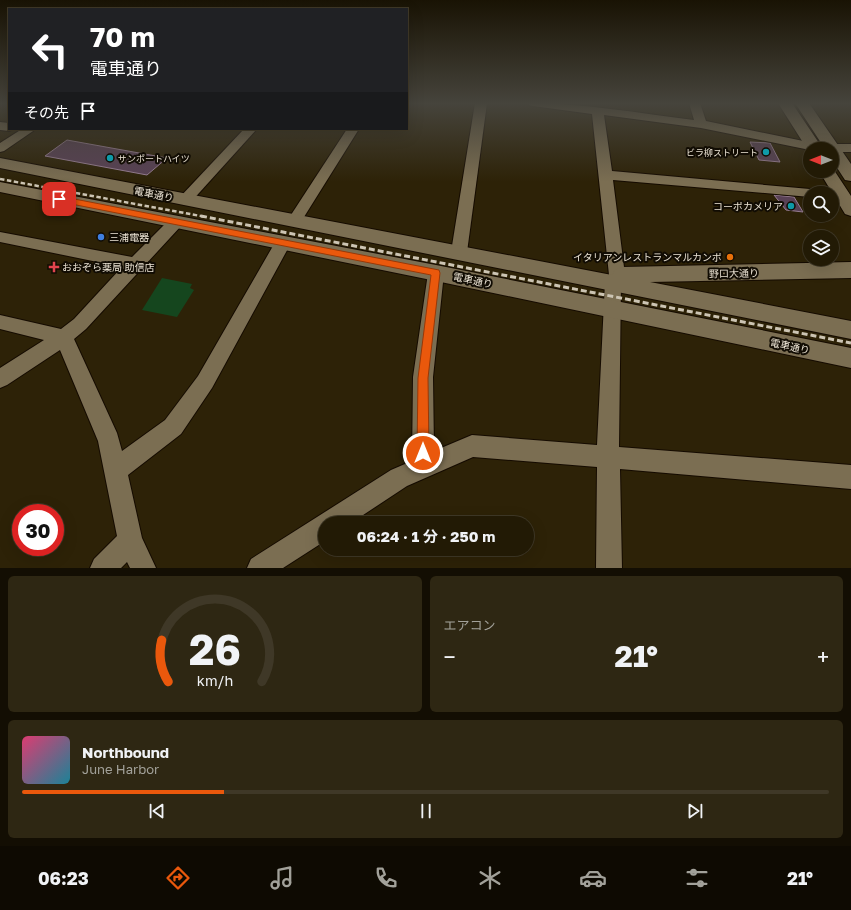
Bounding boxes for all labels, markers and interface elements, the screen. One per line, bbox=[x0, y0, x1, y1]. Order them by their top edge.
text: 70 m bbox=[90, 20, 155, 53]
icon: left bbox=[24, 24, 76, 76]
text: 電車通り bbox=[90, 57, 162, 79]
icon: arrive bbox=[77, 100, 99, 122]
text: その先 bbox=[24, 103, 69, 121]
north arrow bbox=[803, 142, 839, 178]
map controls bbox=[803, 142, 839, 266]
place label: ビラ柳ストリート bbox=[686, 147, 758, 158]
marker: ビラ柳ストリート bbox=[761, 147, 771, 157]
marker: サンポートハイツ bbox=[105, 153, 115, 163]
place label: サンポートハイツ bbox=[118, 153, 190, 164]
pin bbox=[42, 182, 76, 216]
street label: 電車通り bbox=[133, 184, 175, 204]
button: search bbox=[803, 186, 839, 222]
icon: arrive bbox=[48, 188, 70, 210]
place label: コーポカメリア bbox=[713, 200, 783, 212]
marker: コーポカメリア bbox=[786, 201, 796, 211]
button: layers bbox=[803, 230, 839, 266]
place label: 三浦電器 bbox=[109, 231, 149, 243]
marker: 三浦電器 bbox=[96, 232, 106, 242]
place label: イタリアンレストランマルカンポ bbox=[573, 251, 722, 263]
marker: イタリアンレストランマルカンポ bbox=[725, 252, 735, 262]
place label: おおぞら薬局 助信店 bbox=[62, 261, 155, 273]
marker: おおぞら薬局 助信店 bbox=[49, 262, 59, 272]
street label: 野口大通り bbox=[709, 267, 759, 279]
street label: 電車通り bbox=[452, 270, 494, 290]
street label: 電車通り bbox=[769, 336, 811, 356]
position arrow bbox=[402, 432, 444, 474]
speed limit sign: 30 bbox=[12, 504, 64, 556]
text: 06:24 · 1 分 · 250 m bbox=[357, 527, 495, 545]
text: エアコン bbox=[444, 617, 496, 633]
text: 26 bbox=[189, 624, 241, 674]
text: 21° bbox=[615, 638, 658, 674]
text: − bbox=[444, 643, 456, 670]
text: + bbox=[817, 643, 829, 670]
text: km/h bbox=[197, 672, 233, 689]
text: Northbound bbox=[82, 743, 169, 761]
text: June Harbor bbox=[82, 761, 159, 777]
icon: previous bbox=[146, 800, 168, 822]
icon: pause bbox=[415, 800, 437, 822]
icon: next bbox=[684, 800, 706, 822]
icon: directions bbox=[164, 864, 192, 892]
icon: music bbox=[268, 864, 296, 892]
icon: phone bbox=[372, 864, 400, 892]
icon: climate bbox=[476, 864, 504, 892]
icon: car bbox=[579, 864, 607, 892]
icon: filters bbox=[683, 864, 711, 892]
text: 06:23 bbox=[38, 867, 89, 889]
text: 21° bbox=[787, 867, 813, 889]

